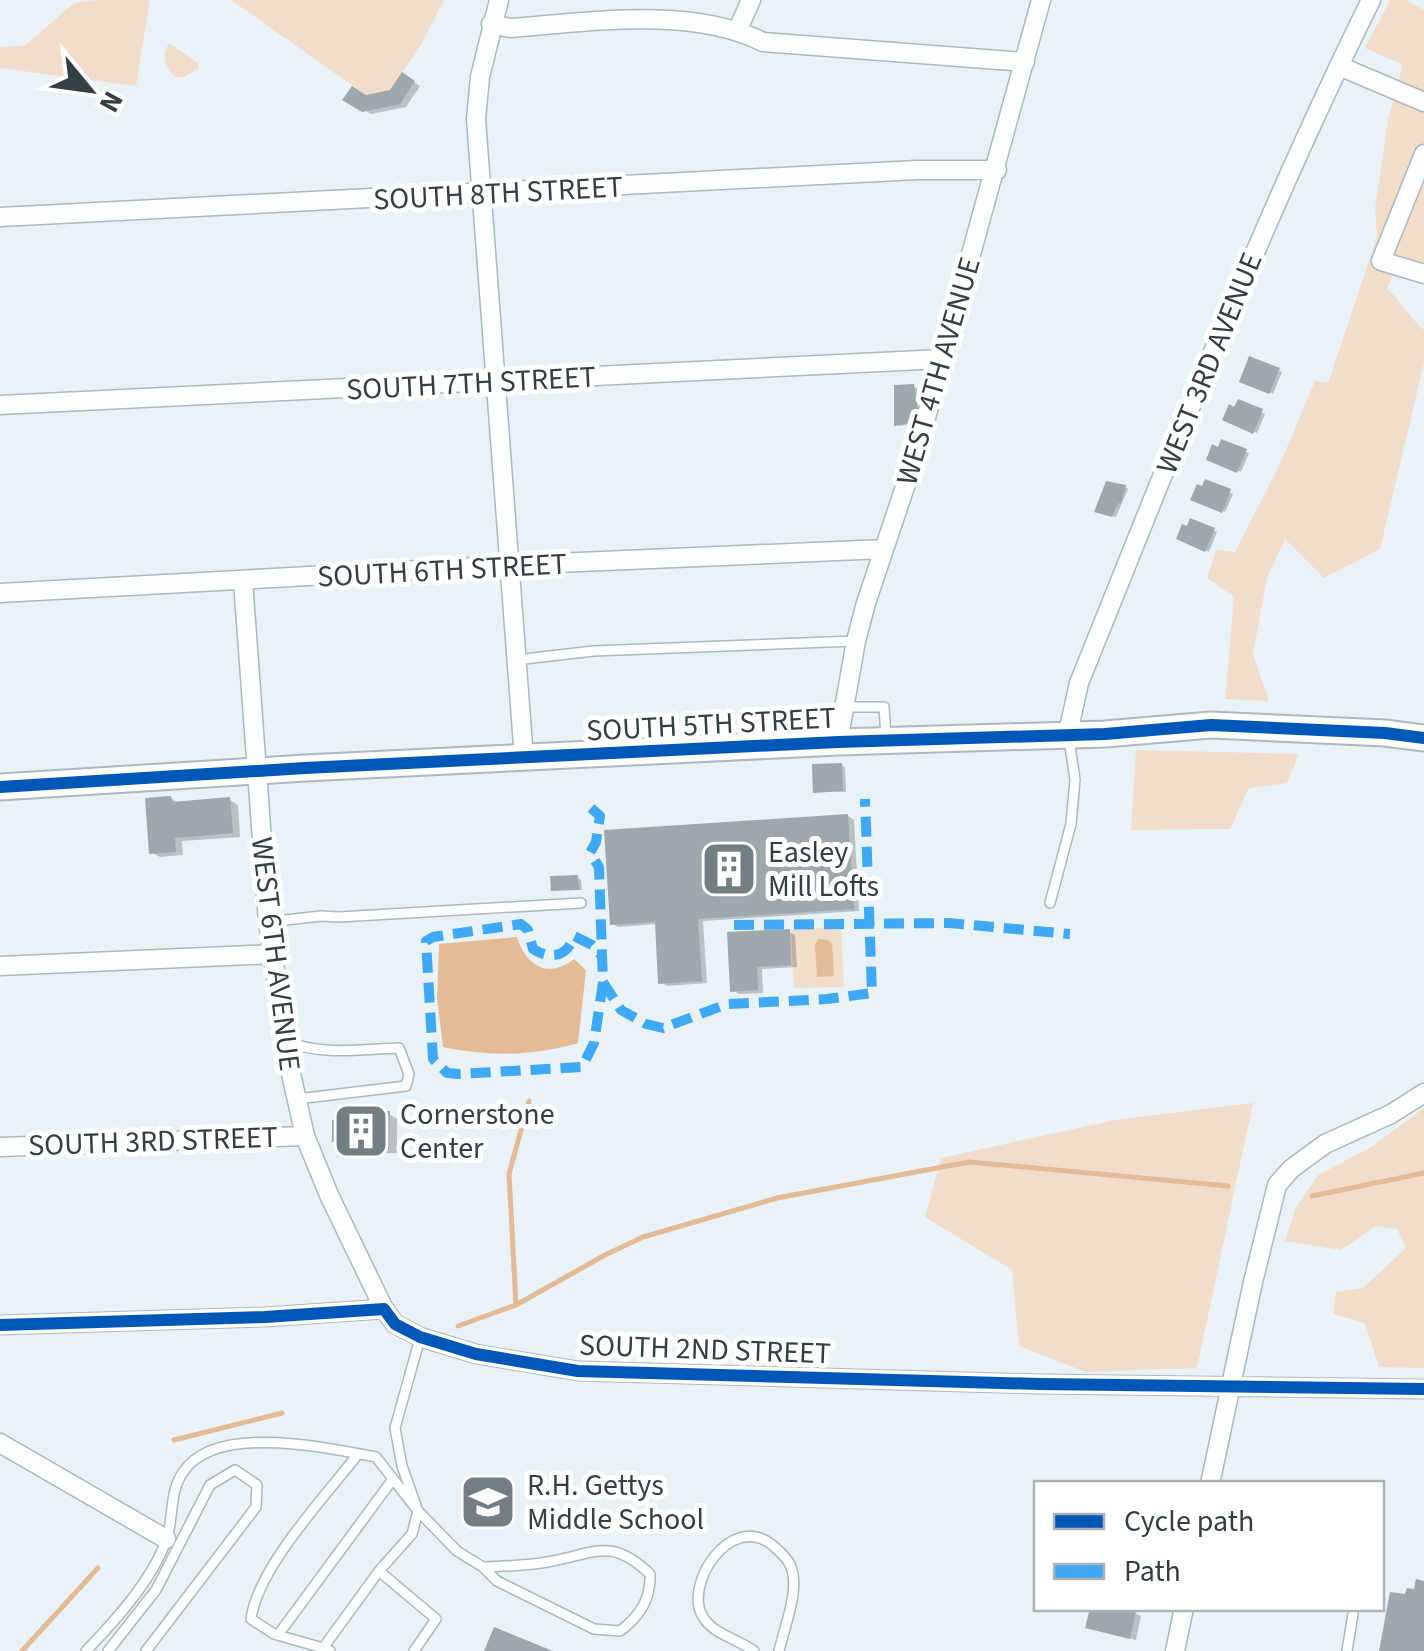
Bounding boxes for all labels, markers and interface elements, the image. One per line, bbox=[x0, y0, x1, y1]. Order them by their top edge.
north arrow bbox=[40, 40, 140, 140]
text: N bbox=[89, 84, 133, 119]
street label: SOUTH 8TH STREET bbox=[372, 165, 624, 222]
street label: WEST 3RD AVENUE bbox=[1146, 246, 1273, 480]
street label: WEST 4TH AVENUE bbox=[885, 252, 992, 490]
street label: SOUTH 7TH STREET bbox=[345, 355, 597, 412]
street label: SOUTH 6TH STREET bbox=[316, 542, 568, 599]
street label: SOUTH 5TH STREET bbox=[585, 696, 837, 753]
place label: Easley Mill Lofts bbox=[768, 831, 879, 908]
street label: WEST 6TH AVENUE bbox=[240, 835, 311, 1073]
building icon: Easley Mill Lofts bbox=[699, 839, 759, 899]
place label: Cornerstone Center bbox=[400, 1093, 555, 1170]
building icon: Cornerstone Center bbox=[331, 1101, 391, 1161]
street label: SOUTH 3RD STREET bbox=[28, 1116, 279, 1167]
street label: SOUTH 2ND STREET bbox=[578, 1324, 832, 1375]
place label: R.H. Gettys Middle School bbox=[527, 1464, 704, 1541]
school or university icon: R.H. Gettys Middle School bbox=[458, 1472, 518, 1532]
legend bbox=[1034, 1481, 1384, 1611]
text: Cycle path bbox=[1124, 1500, 1254, 1543]
text: Path bbox=[1124, 1550, 1181, 1593]

